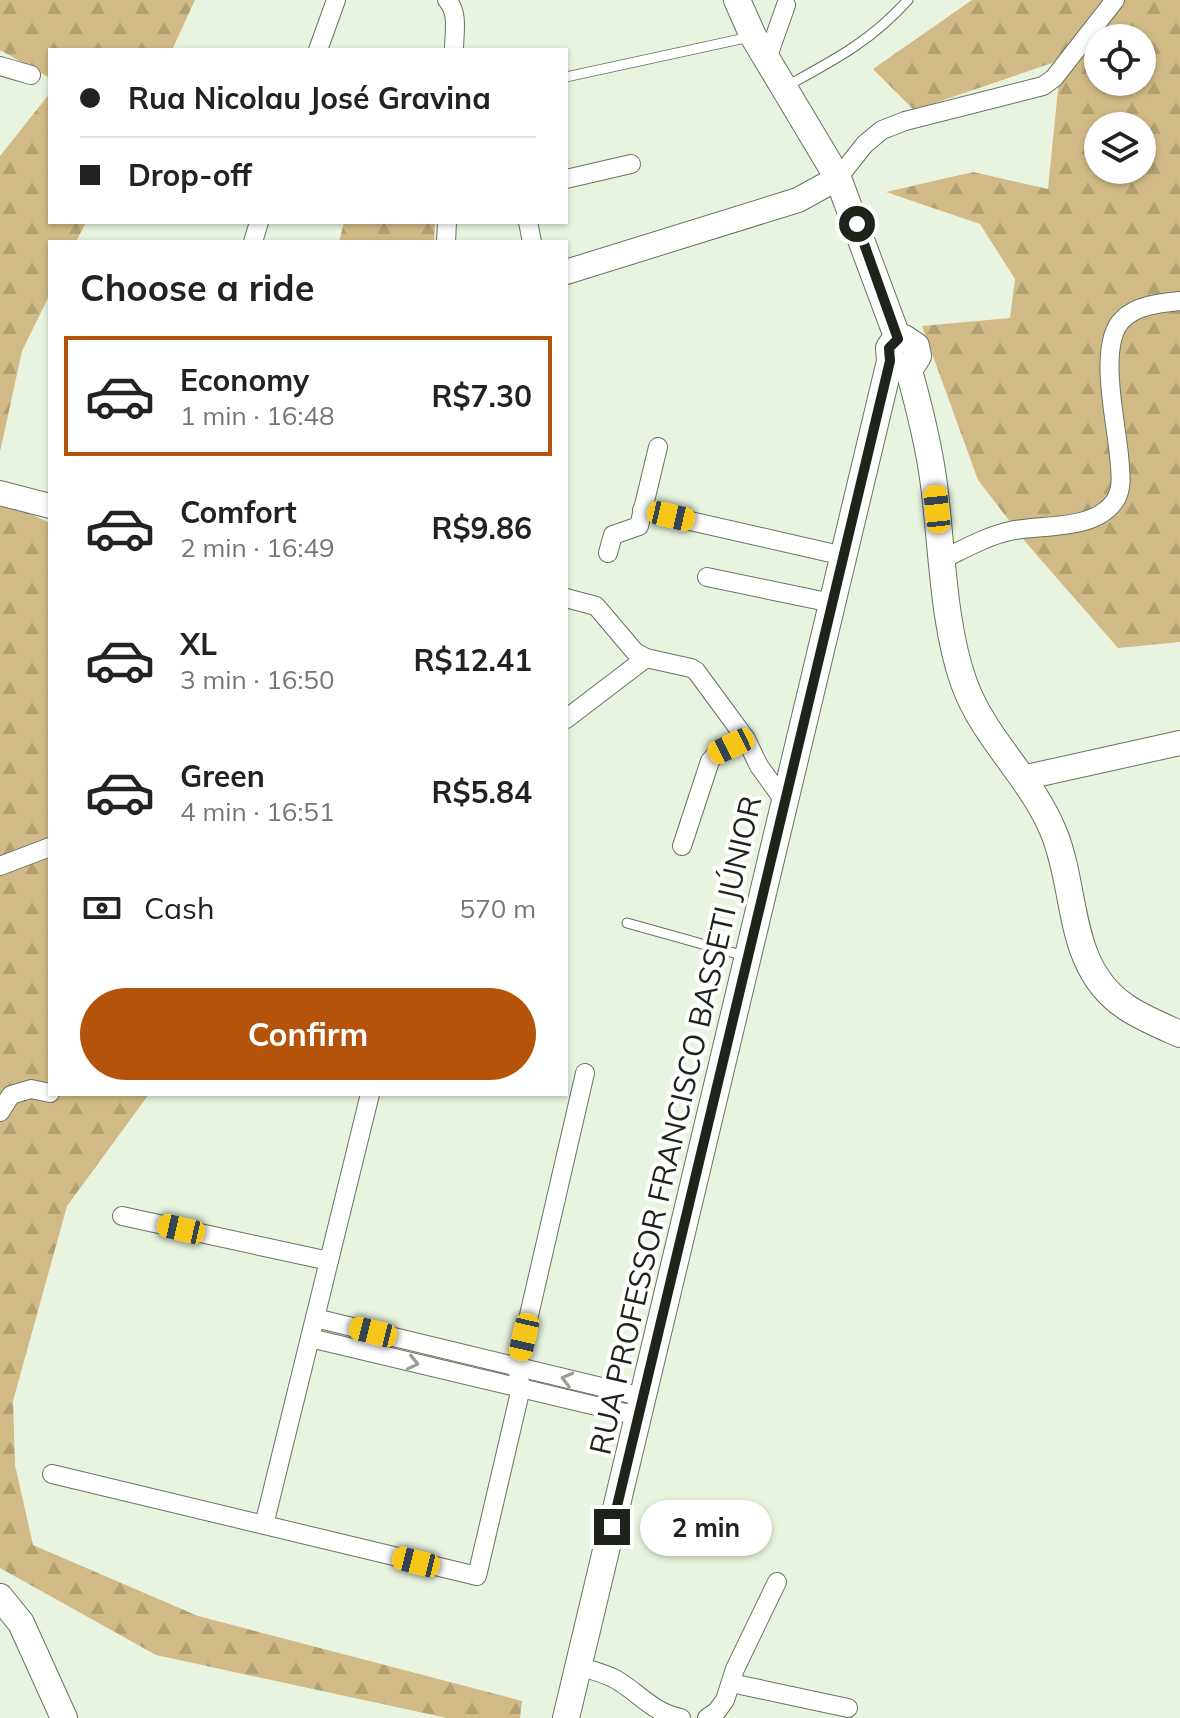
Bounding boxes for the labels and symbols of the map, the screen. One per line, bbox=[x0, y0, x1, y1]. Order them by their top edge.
route start bbox=[839, 206, 875, 242]
car bbox=[923, 484, 951, 534]
car bbox=[645, 499, 697, 533]
car bbox=[704, 725, 758, 767]
street label: RUA PROFESSOR FRANCISCO BASSETI JÚNIOR bbox=[581, 792, 769, 1458]
car bbox=[155, 1212, 207, 1246]
car bbox=[507, 1311, 541, 1363]
car bbox=[347, 1315, 399, 1349]
one-way arrow bbox=[406, 1353, 419, 1370]
one-way arrow bbox=[560, 1371, 574, 1388]
callout: 2 min bbox=[640, 1499, 772, 1555]
route end bbox=[594, 1509, 630, 1545]
car bbox=[390, 1545, 442, 1579]

